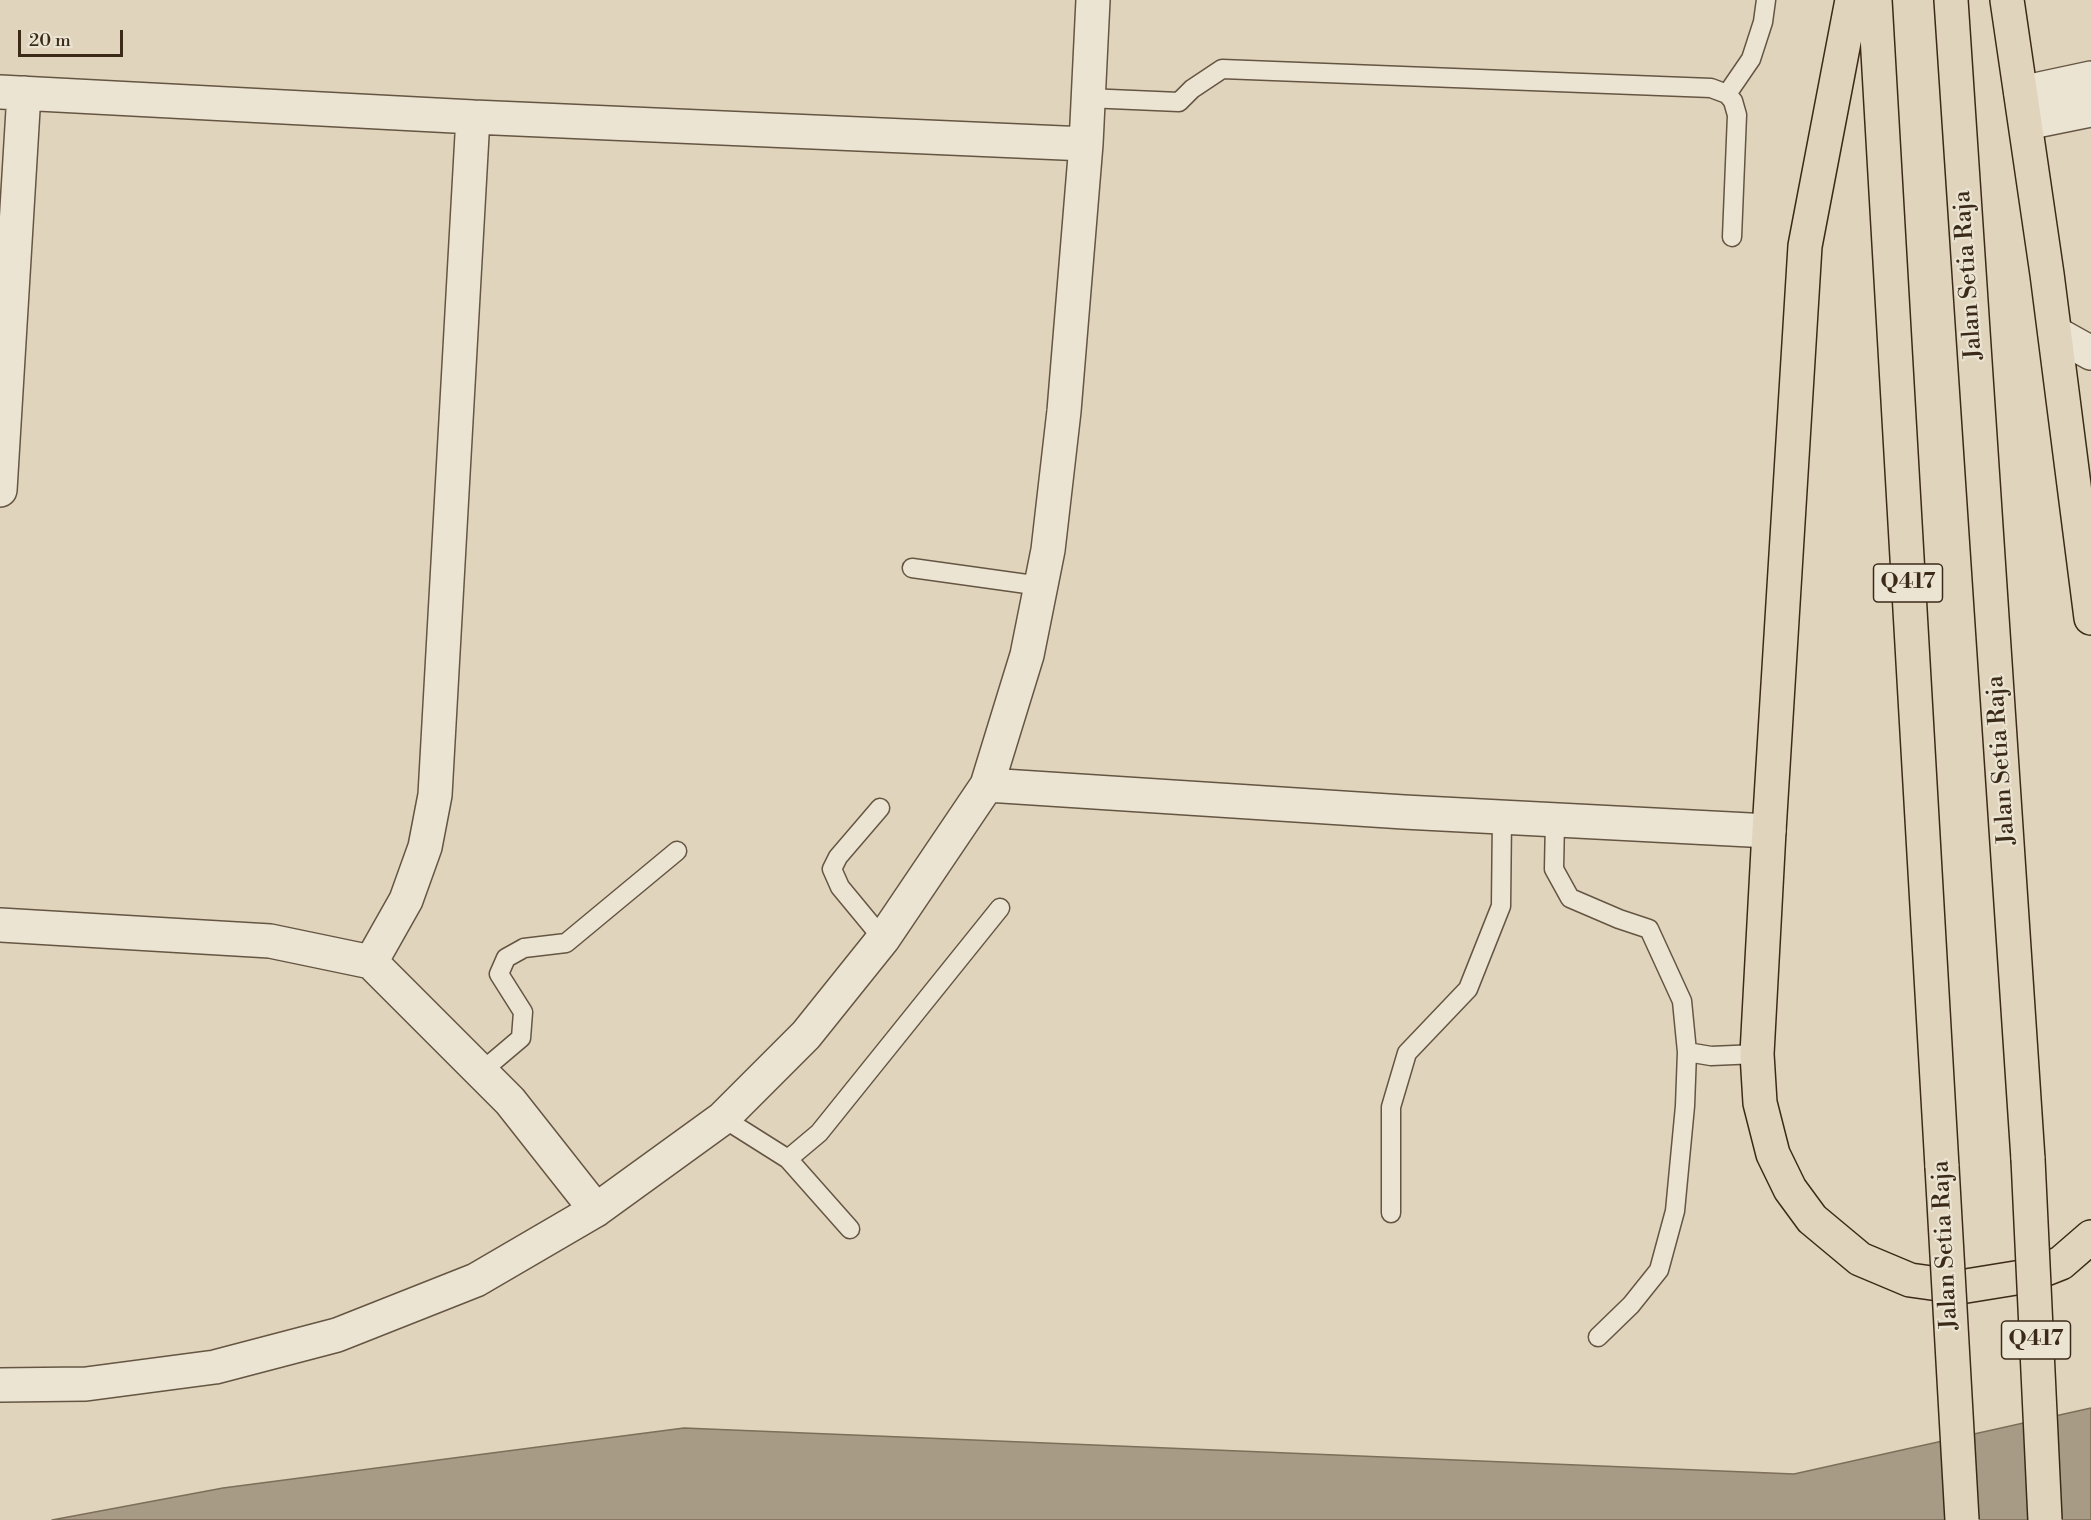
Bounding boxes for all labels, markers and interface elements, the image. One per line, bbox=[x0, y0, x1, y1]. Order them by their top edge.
scale bar bbox=[21, 18, 126, 56]
text: 20 m bbox=[29, 29, 71, 52]
street label: Jalan Setia Raja bbox=[1949, 190, 1989, 360]
road number: Q417 bbox=[1874, 564, 1942, 602]
street label: Jalan Setia Raja bbox=[1982, 675, 2022, 845]
street label: Jalan Setia Raja bbox=[1927, 1160, 1965, 1330]
road number: Q417 bbox=[2002, 1321, 2070, 1359]

